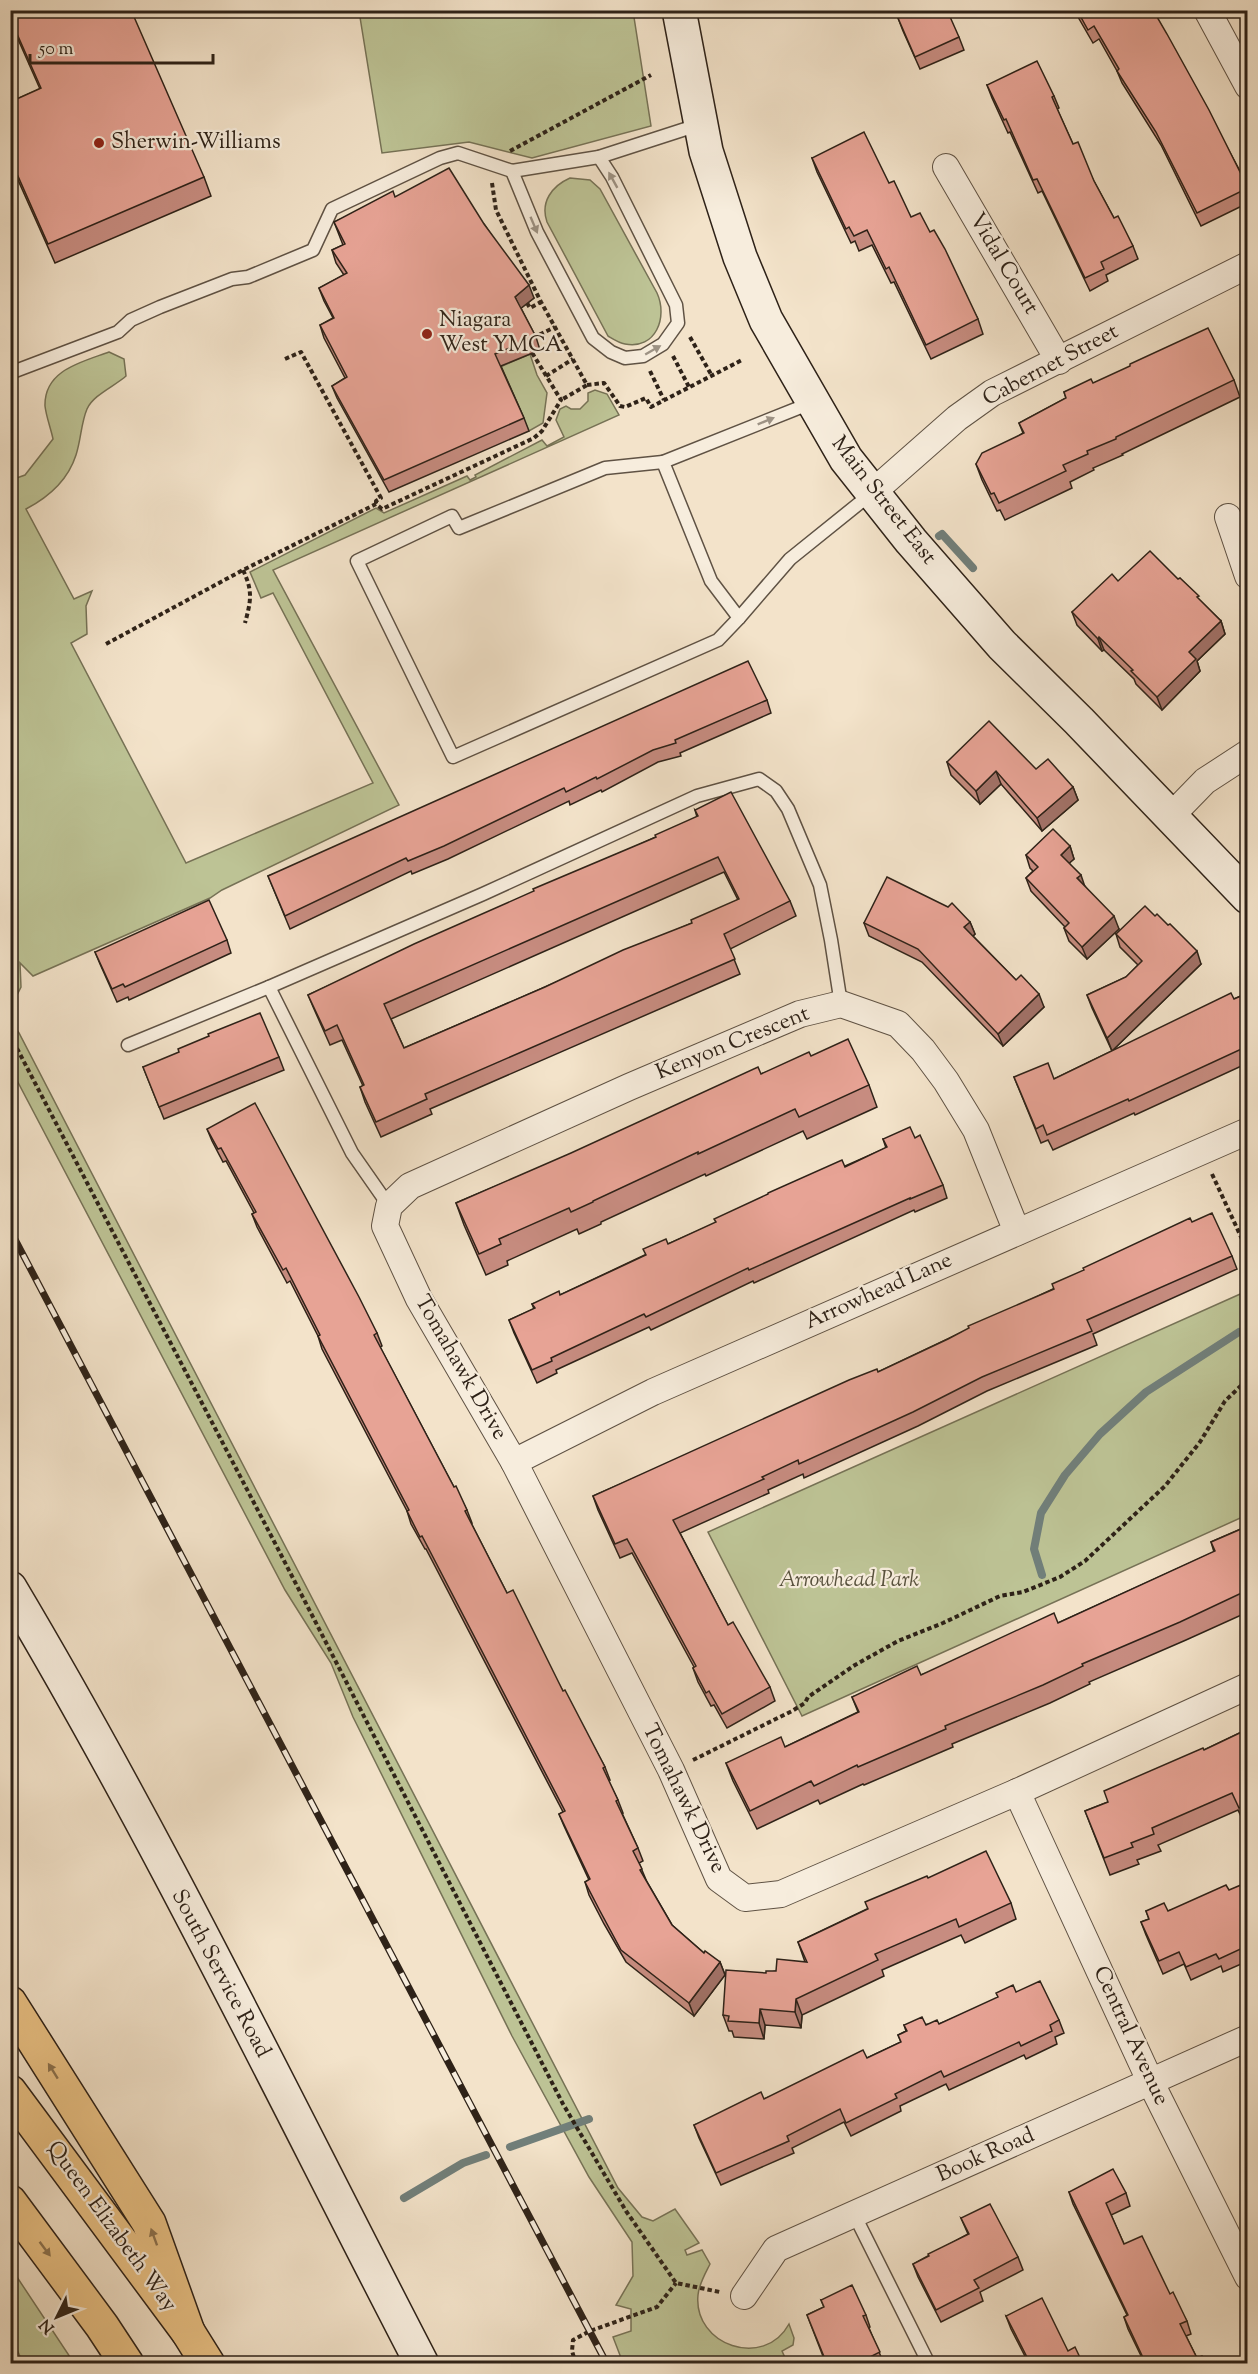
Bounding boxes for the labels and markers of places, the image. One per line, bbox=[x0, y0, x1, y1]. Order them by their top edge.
place label: Sherwin-Williams bbox=[111, 127, 281, 159]
marker: Sherwin-Williams bbox=[92, 136, 106, 150]
place label: Niagara West YMCA bbox=[439, 305, 563, 362]
marker: Niagara West YMCA bbox=[420, 327, 434, 341]

